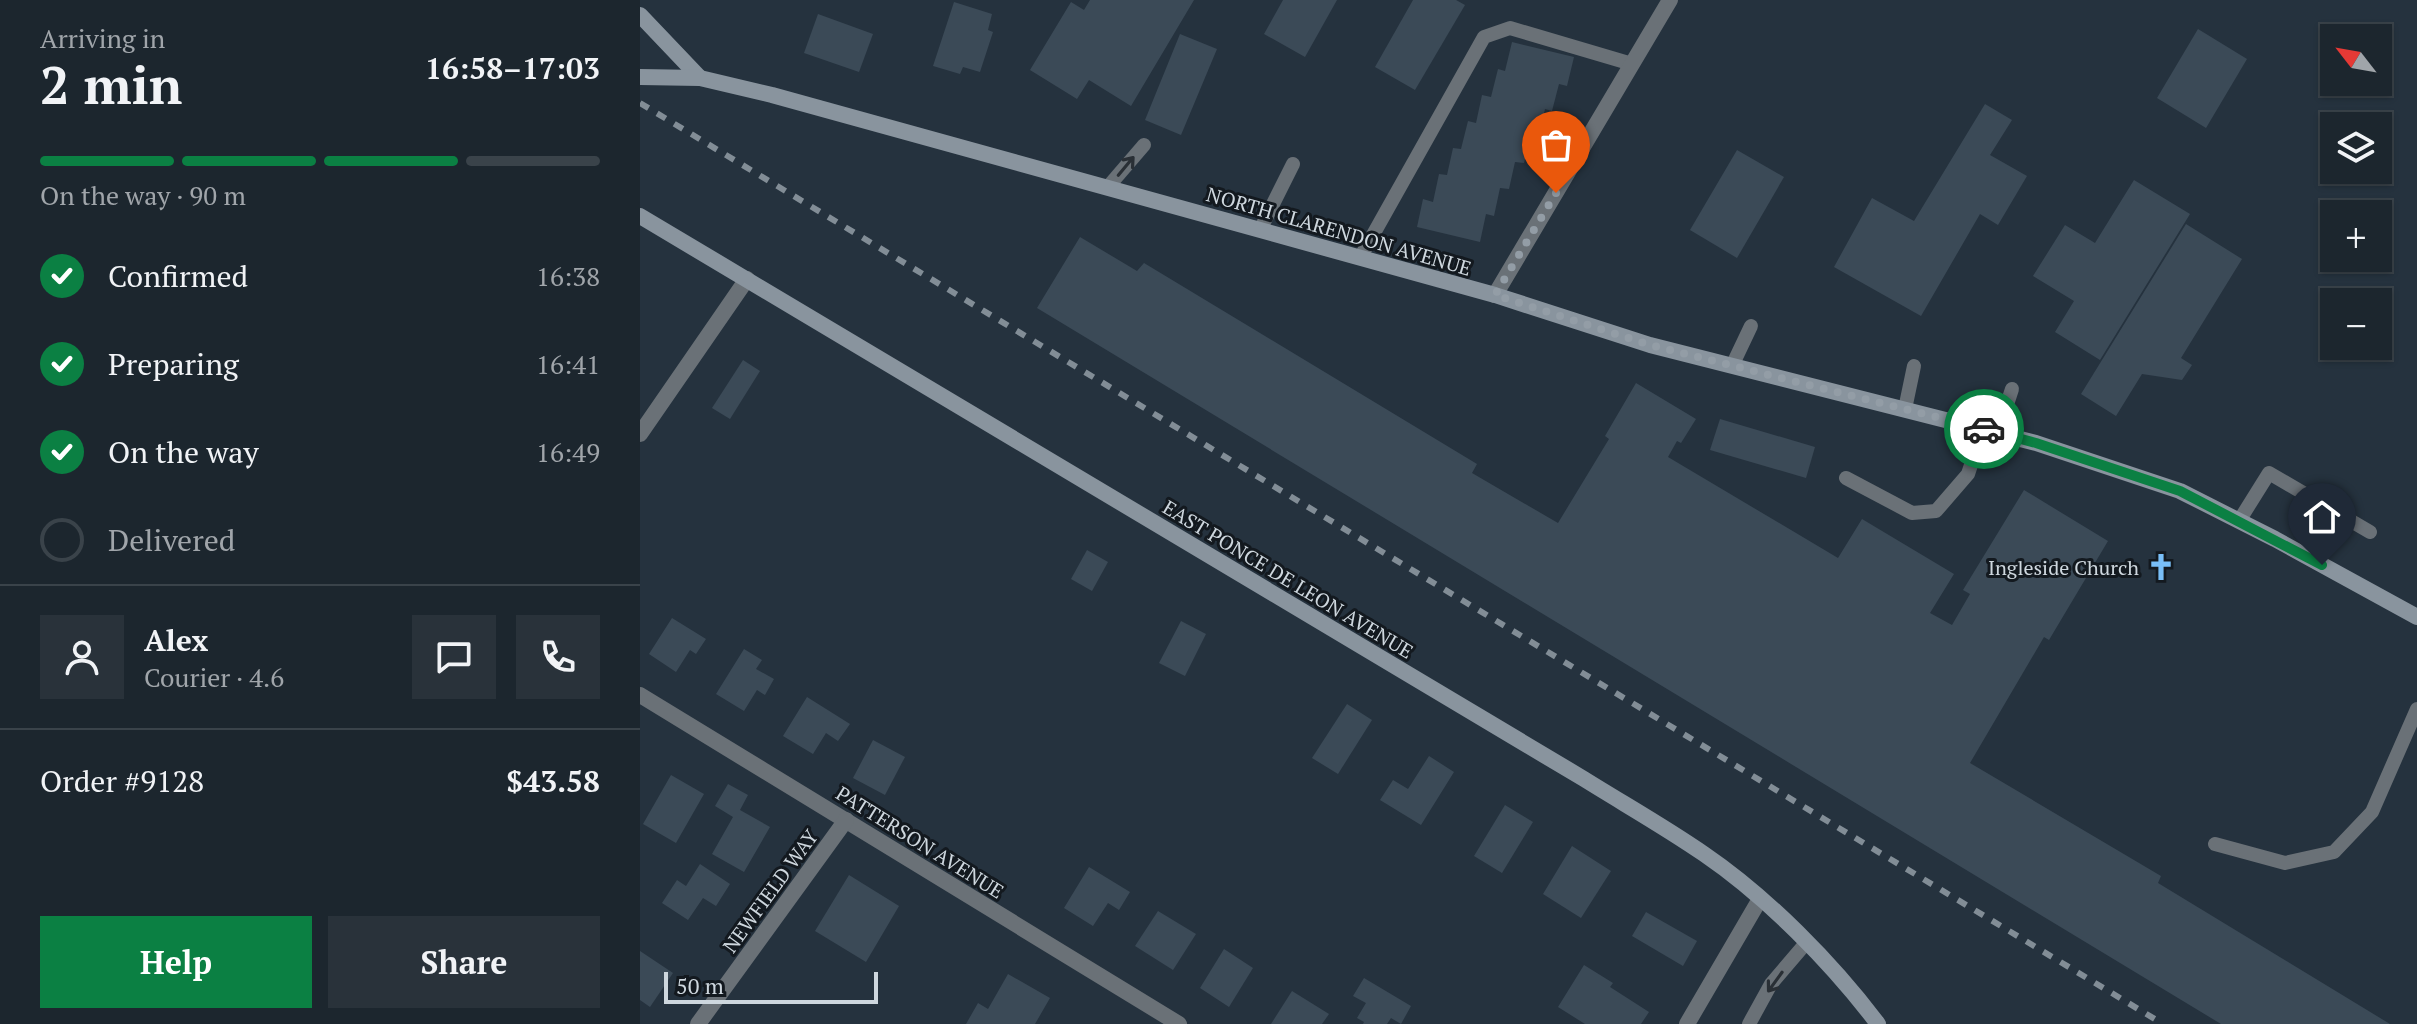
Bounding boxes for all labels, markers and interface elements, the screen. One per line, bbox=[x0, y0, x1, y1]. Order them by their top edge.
text: Arriving in bbox=[40, 21, 165, 55]
north arrow bbox=[2320, 24, 2392, 96]
map controls bbox=[2320, 24, 2392, 360]
text: 16:58–17:03 bbox=[425, 48, 600, 88]
text: 2 min bbox=[40, 50, 182, 119]
pin bbox=[1522, 111, 1590, 193]
button: layers bbox=[2320, 112, 2392, 184]
icon: bag bbox=[1534, 123, 1578, 167]
one-way arrow bbox=[1117, 157, 1135, 177]
text: On the way · 90 m bbox=[40, 178, 246, 212]
street label: NORTH CLARENDON AVENUE bbox=[1203, 180, 1475, 282]
button: + bbox=[2320, 200, 2392, 272]
icon: check bbox=[40, 254, 84, 298]
text: Confirmed bbox=[108, 256, 248, 296]
text: 16:38 bbox=[536, 259, 600, 293]
button: − bbox=[2320, 288, 2392, 360]
icon: check bbox=[40, 342, 84, 386]
text: Preparing bbox=[108, 344, 239, 384]
text: 16:41 bbox=[536, 347, 600, 381]
courier bbox=[1944, 389, 2024, 469]
icon: car bbox=[1962, 407, 2006, 451]
icon: check bbox=[40, 430, 84, 474]
text: On the way bbox=[108, 432, 259, 472]
text: 16:49 bbox=[536, 435, 600, 469]
pin bbox=[2288, 483, 2356, 565]
street label: EAST PONCE DE LEON AVENUE bbox=[1158, 493, 1418, 665]
icon: home bbox=[2300, 495, 2344, 539]
text: Delivered bbox=[108, 520, 235, 560]
church icon: Ingleside Church bbox=[2146, 552, 2176, 582]
place label: Ingleside Church bbox=[1988, 554, 2139, 581]
button: person bbox=[40, 615, 124, 699]
button: chat bbox=[412, 615, 496, 699]
button: phone bbox=[516, 615, 600, 699]
text: Alex bbox=[144, 620, 208, 660]
text: Courier · 4.6 bbox=[144, 660, 284, 694]
text: Order #9128 bbox=[40, 761, 204, 801]
text: $43.58 bbox=[506, 761, 600, 801]
street label: PATTERSON AVENUE bbox=[831, 779, 1009, 905]
street label: NEWFIELD WAY bbox=[716, 824, 824, 958]
button: Help bbox=[40, 916, 312, 1008]
button: Share bbox=[328, 916, 600, 1008]
scale bar bbox=[664, 968, 878, 1004]
one-way arrow bbox=[1766, 970, 1783, 992]
text: 50 m bbox=[676, 971, 724, 1000]

